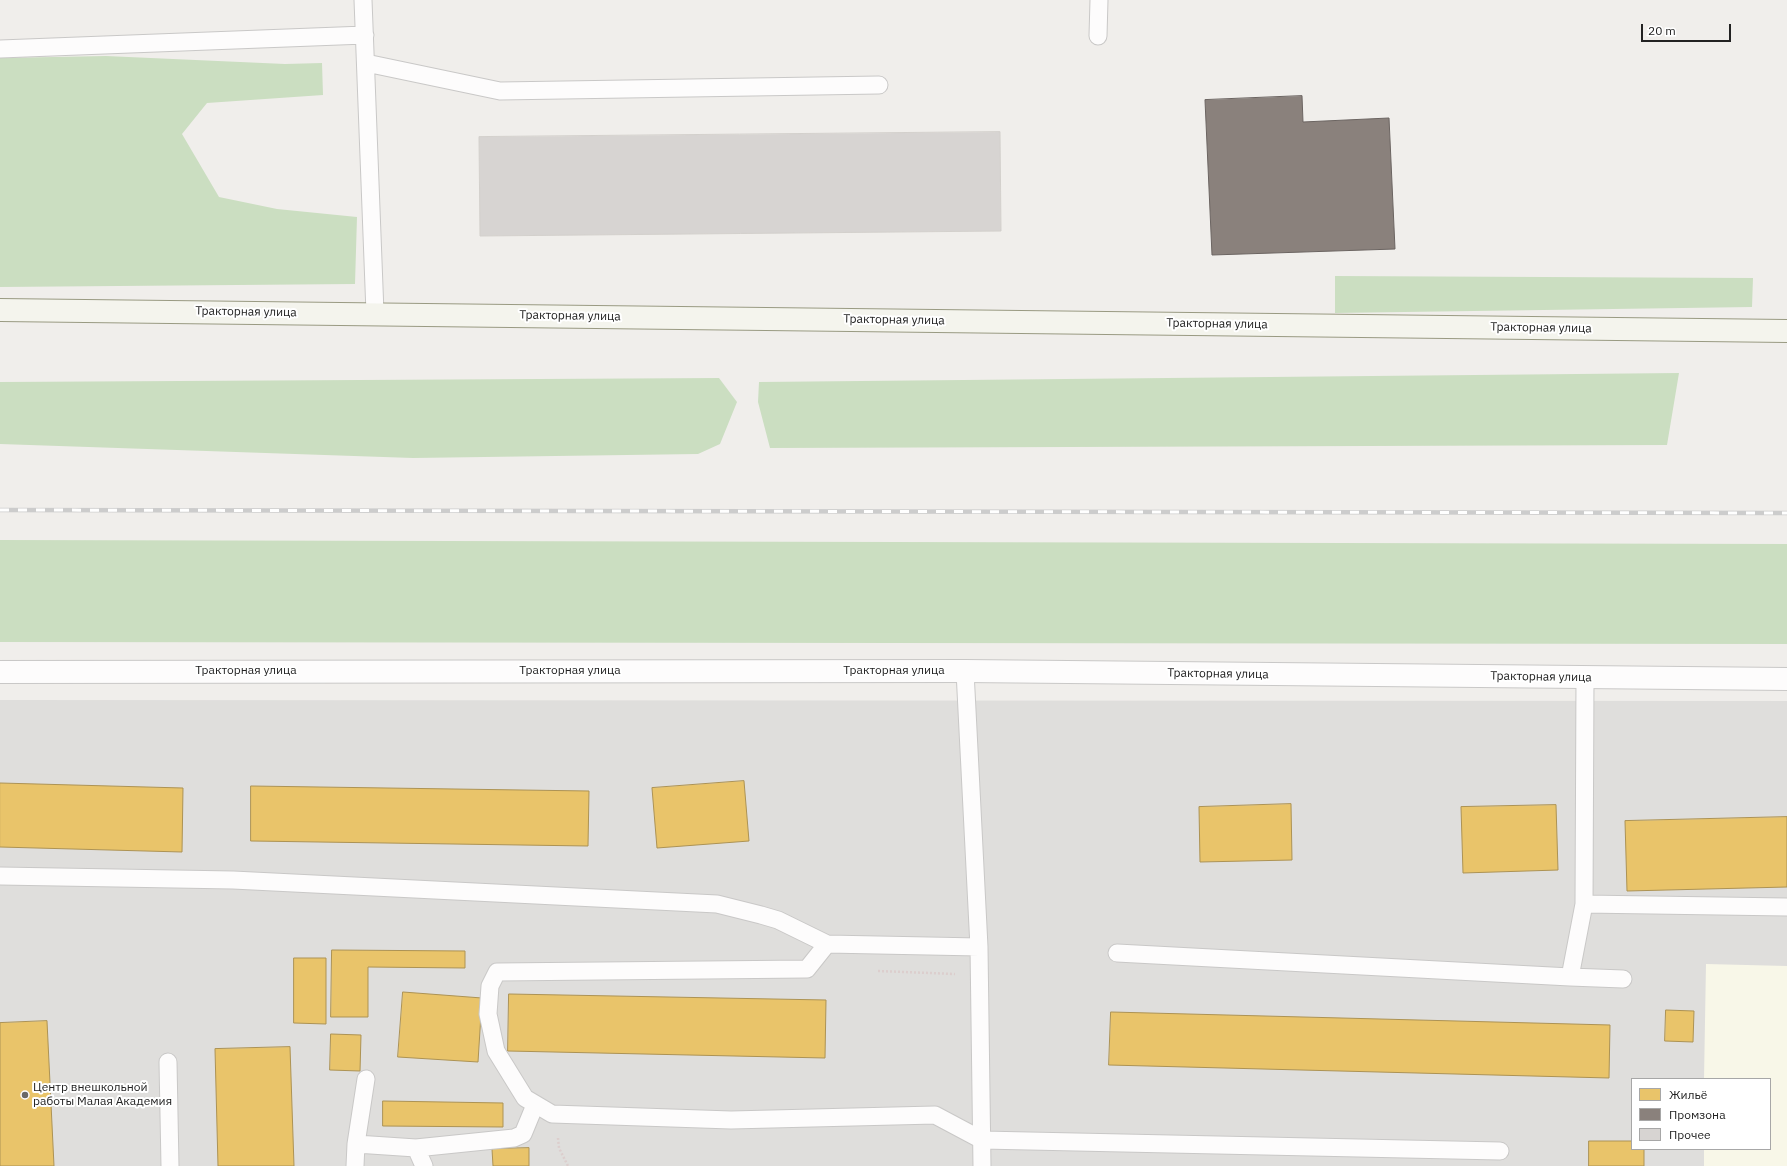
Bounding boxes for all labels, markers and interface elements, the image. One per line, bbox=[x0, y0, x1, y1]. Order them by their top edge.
scale bar bbox=[1643, 16, 1733, 42]
text: 20 m bbox=[1648, 23, 1676, 38]
street label: Тракторная улица bbox=[195, 304, 297, 320]
street label: Тракторная улица bbox=[519, 308, 621, 324]
street label: Тракторная улица bbox=[843, 312, 945, 328]
street label: Тракторная улица bbox=[1166, 316, 1268, 332]
street label: Тракторная улица bbox=[1490, 320, 1592, 336]
street label: Тракторная улица bbox=[195, 664, 297, 678]
street label: Тракторная улица bbox=[519, 664, 621, 678]
street label: Тракторная улица bbox=[843, 664, 945, 678]
street label: Тракторная улица bbox=[1167, 666, 1269, 682]
street label: Тракторная улица bbox=[1490, 669, 1592, 685]
legend bbox=[1631, 1078, 1771, 1150]
place label: Центр внешкольной работы Малая Академия bbox=[33, 1081, 172, 1109]
text: Жильё bbox=[1669, 1087, 1707, 1102]
marker: Центр внешкольной работы Малая Академия bbox=[20, 1090, 30, 1100]
text: Промзона bbox=[1669, 1107, 1726, 1122]
text: Прочее bbox=[1669, 1127, 1711, 1142]

